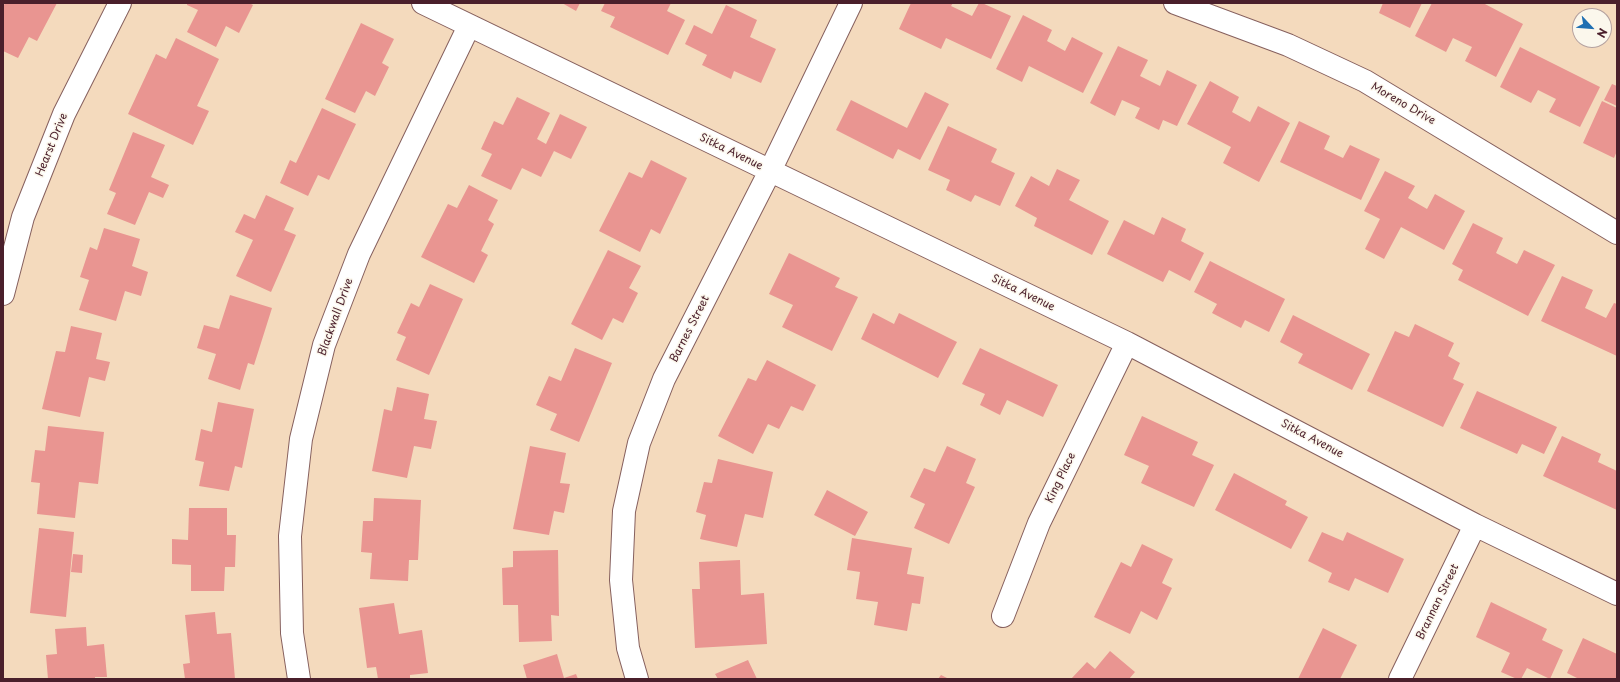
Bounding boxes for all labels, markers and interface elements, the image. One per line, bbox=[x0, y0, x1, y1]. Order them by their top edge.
north arrow bbox=[1572, 8, 1612, 48]
text: N bbox=[1593, 25, 1612, 41]
street label: Moreno Drive bbox=[1368, 80, 1438, 128]
street label: Hearst Drive bbox=[33, 111, 71, 179]
street label: Sitka Avenue bbox=[697, 131, 765, 173]
street label: Sitka Avenue bbox=[989, 272, 1057, 314]
street label: Blackwall Drive bbox=[316, 276, 356, 358]
street label: Barnes Street bbox=[667, 293, 713, 365]
street label: Sitka Avenue bbox=[1279, 417, 1345, 461]
street label: King Place bbox=[1043, 451, 1079, 505]
street label: Brannan Street bbox=[1414, 562, 1462, 642]

